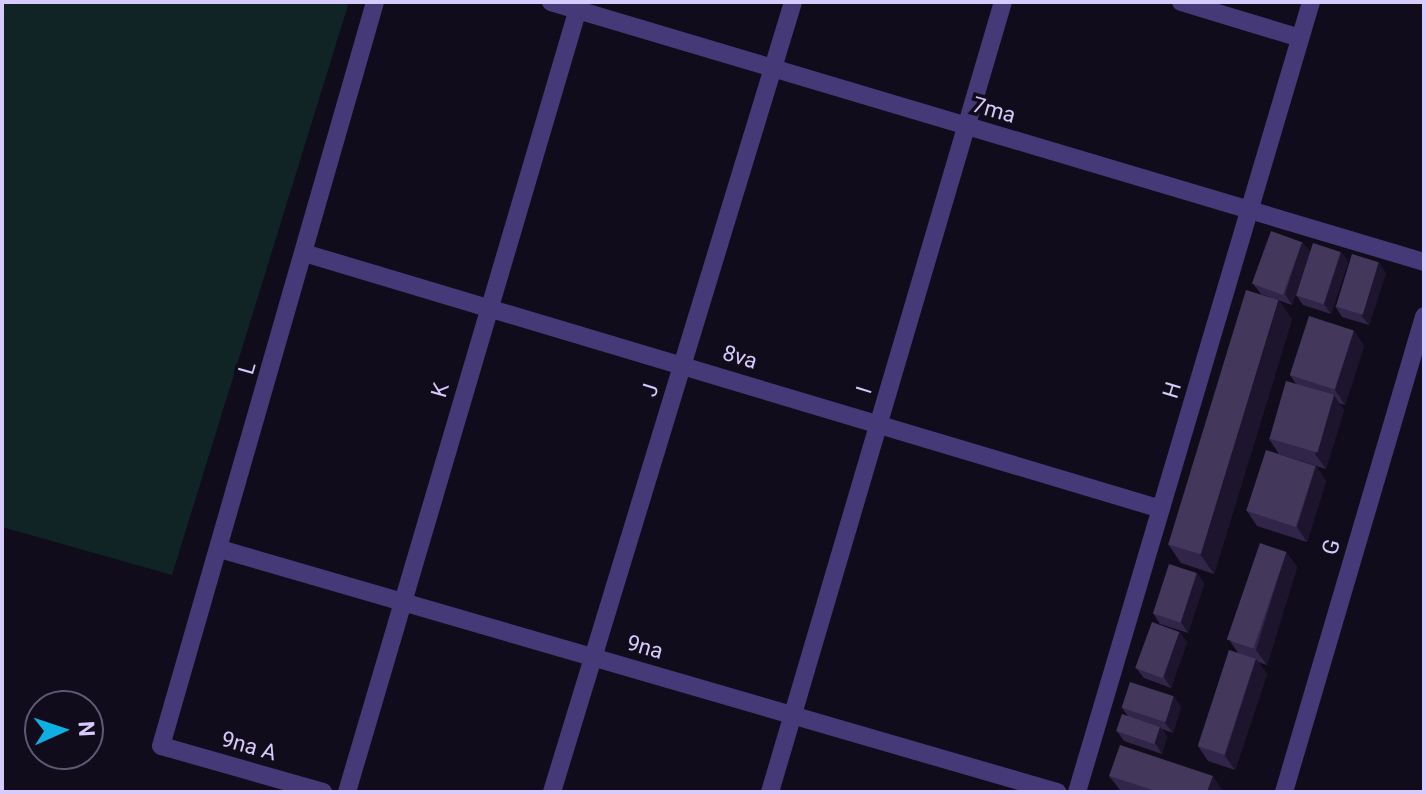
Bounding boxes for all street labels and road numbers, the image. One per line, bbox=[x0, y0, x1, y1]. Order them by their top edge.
street label: 7ma bbox=[969, 91, 1019, 129]
street label: 8va bbox=[719, 339, 761, 375]
street label: L bbox=[233, 359, 261, 377]
street label: H bbox=[1157, 379, 1187, 401]
street label: K bbox=[425, 380, 455, 400]
street label: J bbox=[636, 380, 664, 400]
street label: I bbox=[851, 383, 877, 397]
street label: G bbox=[1316, 536, 1346, 558]
street label: 9na bbox=[624, 629, 666, 665]
street label: 9na A bbox=[218, 726, 280, 766]

